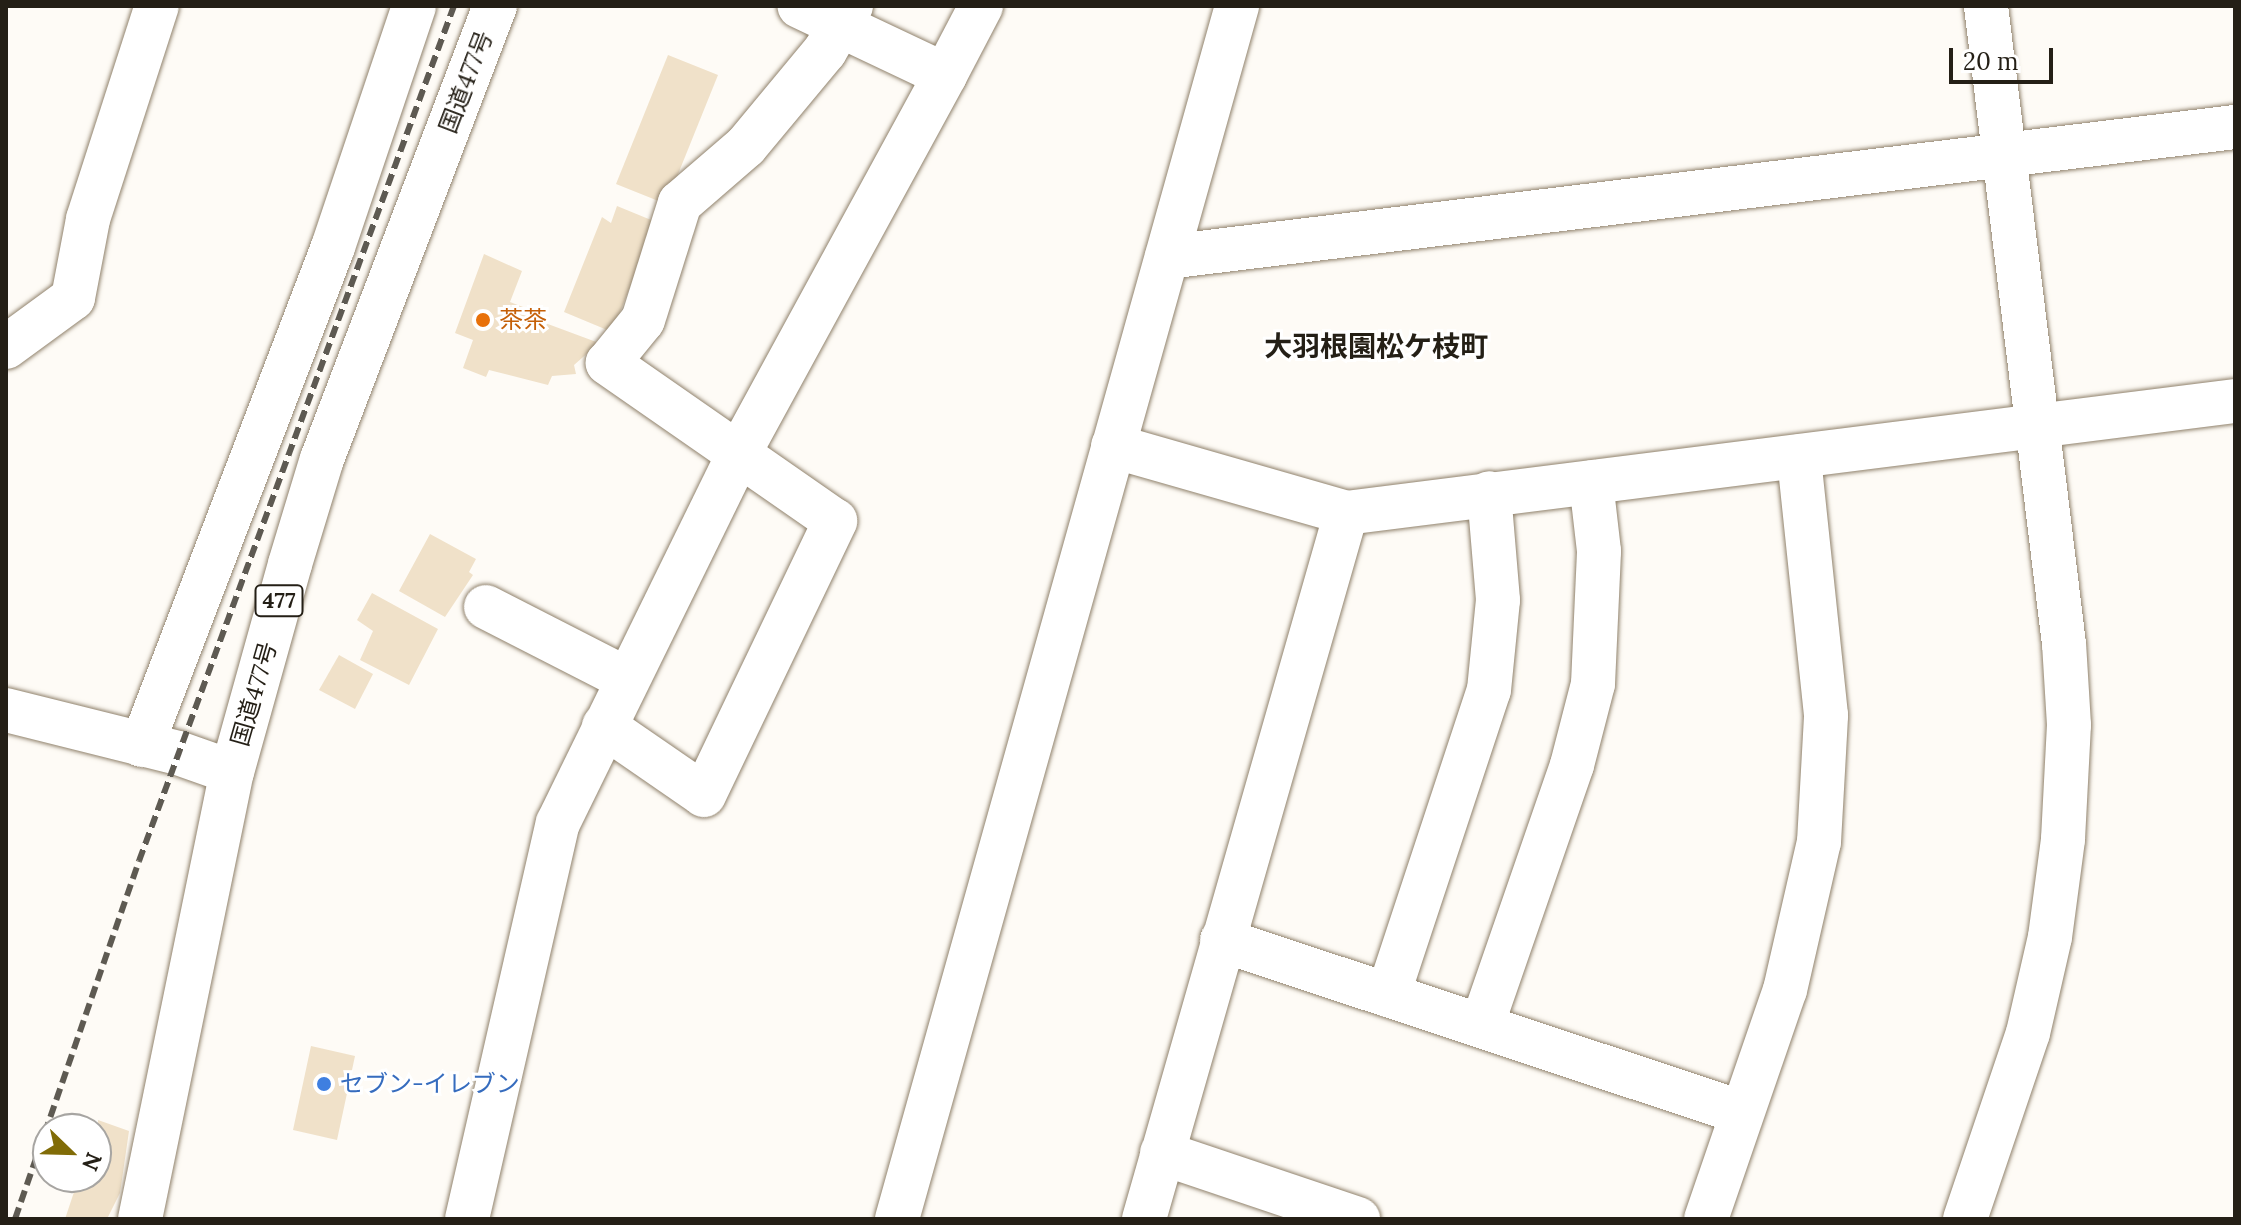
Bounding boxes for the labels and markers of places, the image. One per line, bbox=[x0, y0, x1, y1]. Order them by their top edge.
place label: 茶茶 bbox=[499, 306, 547, 334]
marker: 茶茶 bbox=[474, 311, 492, 329]
place label: セブン-イレブン bbox=[340, 1070, 520, 1098]
marker: セブン-イレブン bbox=[315, 1075, 333, 1093]

